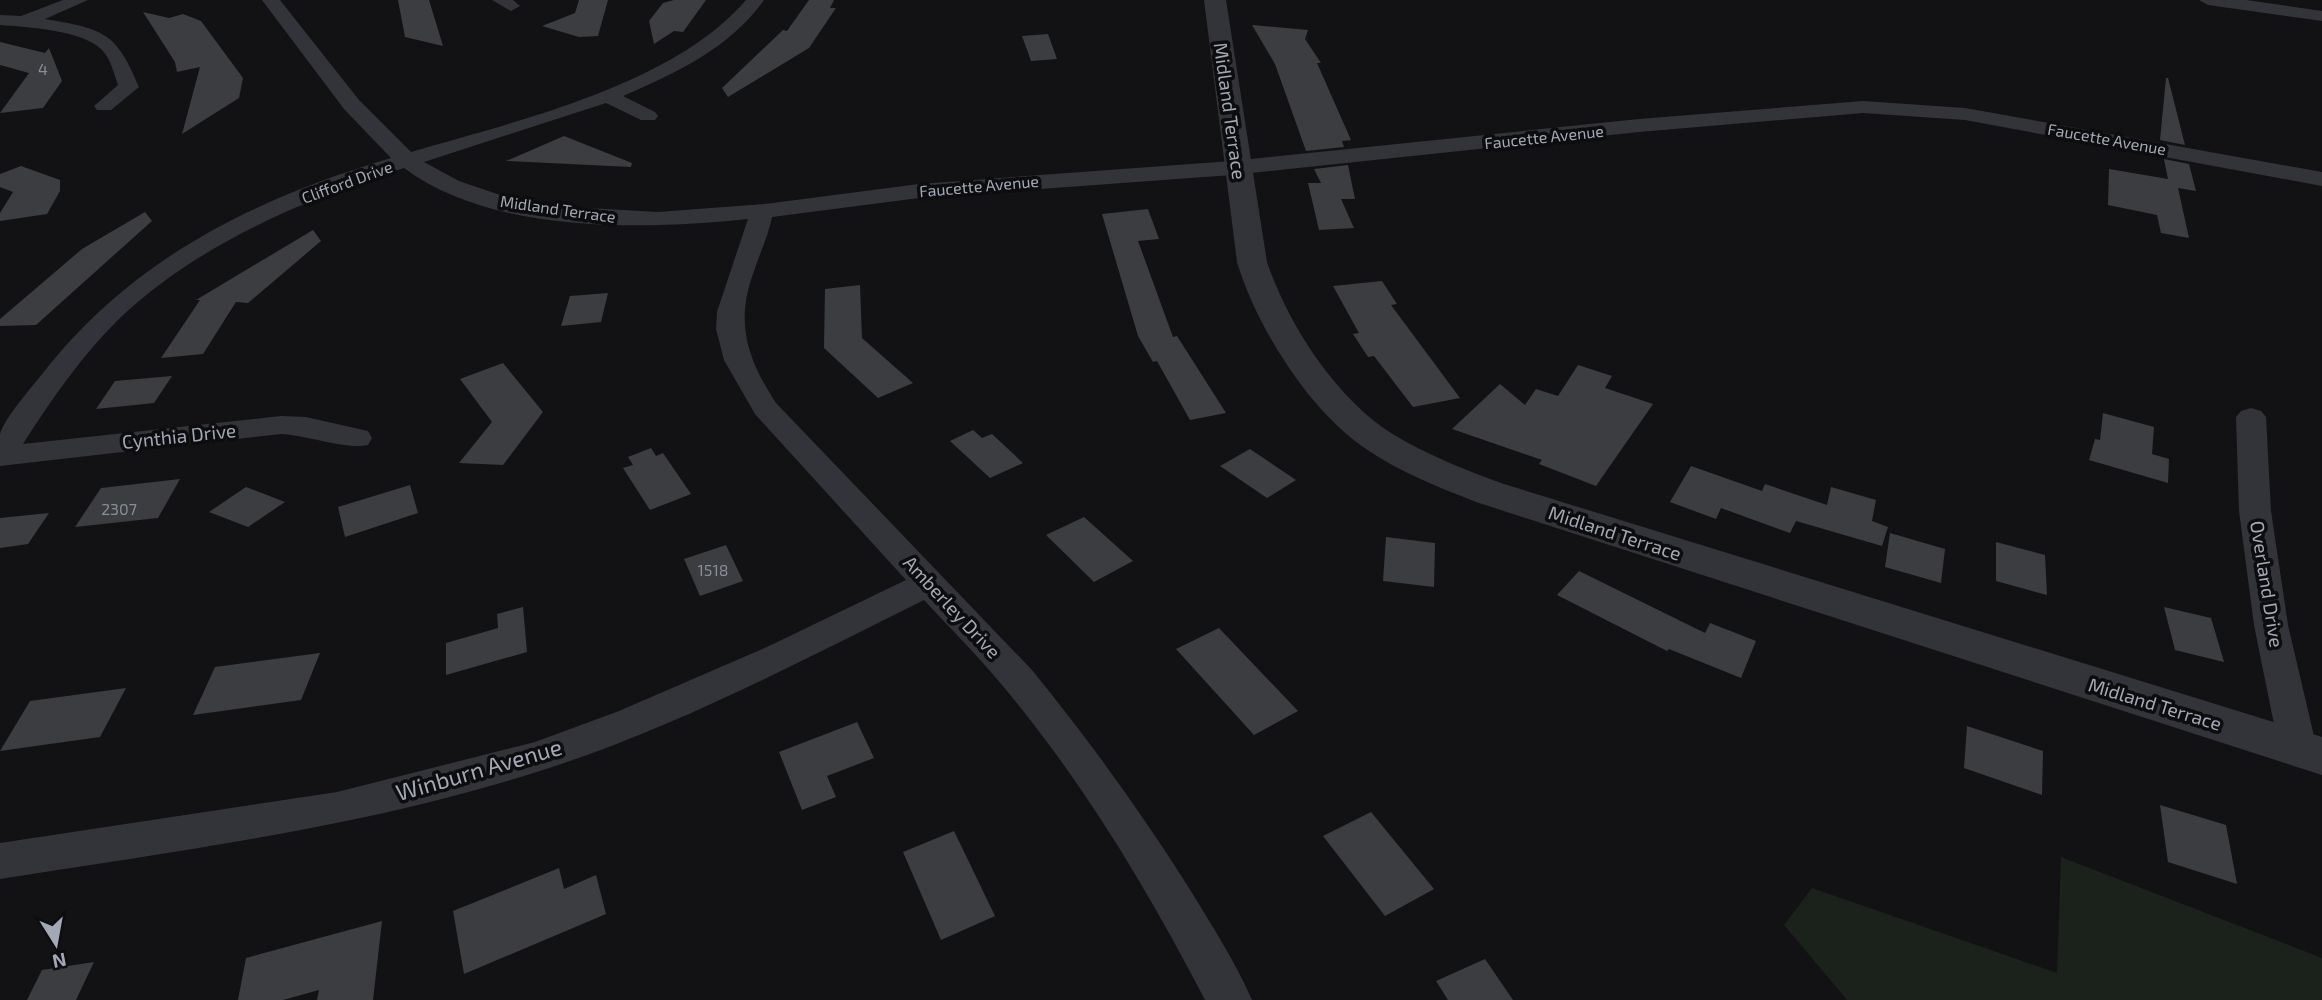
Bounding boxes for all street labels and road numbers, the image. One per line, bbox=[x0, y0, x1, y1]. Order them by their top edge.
street label: Midland Terrace bbox=[1209, 41, 1251, 181]
street label: Faucette Avenue bbox=[2046, 119, 2168, 158]
street label: Faucette Avenue bbox=[1483, 121, 1605, 152]
street label: Clifford Drive bbox=[299, 156, 395, 207]
street label: Faucette Avenue bbox=[918, 171, 1040, 200]
street label: Midland Terrace bbox=[499, 191, 617, 226]
street label: Cynthia Drive bbox=[121, 418, 237, 453]
street label: Midland Terrace bbox=[1546, 500, 1684, 565]
street label: Overland Drive bbox=[2246, 519, 2289, 649]
street label: Amberley Drive bbox=[899, 551, 1006, 663]
street label: Midland Terrace bbox=[2086, 672, 2225, 735]
street label: Winburn Avenue bbox=[393, 732, 565, 806]

